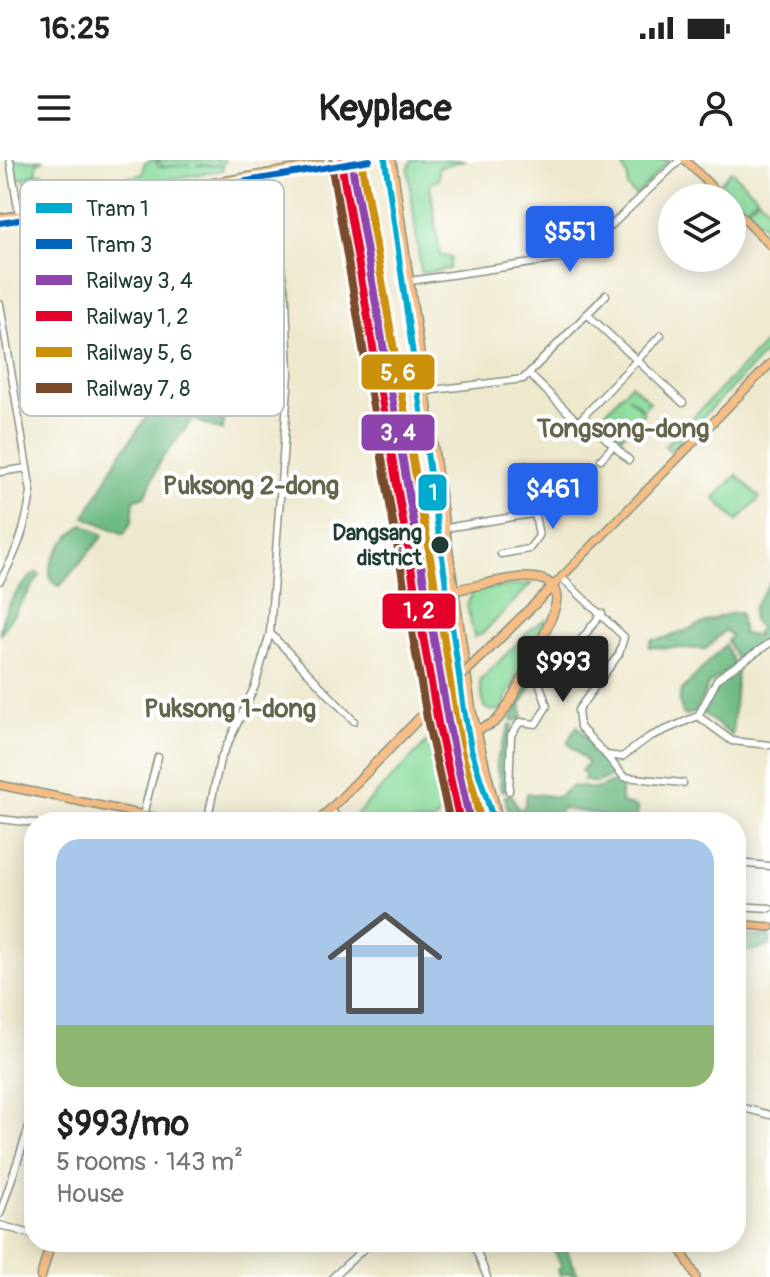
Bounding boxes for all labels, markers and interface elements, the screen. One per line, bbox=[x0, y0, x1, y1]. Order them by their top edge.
text: 16:25 bbox=[40, 10, 110, 47]
icon: menu bbox=[32, 86, 76, 130]
text: Keyplace bbox=[318, 86, 452, 131]
icon: person bbox=[694, 86, 738, 130]
legend bbox=[20, 180, 284, 416]
map controls bbox=[658, 184, 746, 272]
button: layers bbox=[658, 184, 746, 272]
text: Tram 1 bbox=[86, 195, 149, 223]
pin: $551 bbox=[523, 206, 617, 274]
text: $551 bbox=[544, 216, 596, 248]
text: Tram 3 bbox=[86, 231, 152, 259]
text: Railway 3, 4 bbox=[86, 267, 193, 295]
text: Railway 1, 2 bbox=[86, 303, 189, 331]
text: Railway 5, 6 bbox=[86, 339, 192, 367]
line badge: 5, 6 bbox=[360, 353, 436, 391]
text: 5, 6 bbox=[380, 359, 416, 387]
text: Railway 7, 8 bbox=[86, 375, 190, 403]
line badge: 3, 4 bbox=[360, 413, 436, 452]
district label: Tongsong-dong bbox=[536, 413, 709, 445]
text: 3, 4 bbox=[380, 419, 416, 447]
pin: $461 bbox=[506, 463, 600, 531]
district label: Puksong 2-dong bbox=[163, 470, 339, 502]
line badge: 1 bbox=[417, 473, 448, 512]
text: $461 bbox=[526, 473, 580, 505]
text: 1 bbox=[429, 479, 437, 507]
place label: Dangsang district bbox=[332, 519, 423, 572]
marker: Dangsang district bbox=[429, 534, 451, 556]
line badge: 1, 2 bbox=[381, 592, 457, 630]
text: 1, 2 bbox=[403, 597, 435, 625]
pin: $993 bbox=[516, 636, 610, 704]
text: $993 bbox=[535, 646, 591, 678]
district label: Puksong 1-dong bbox=[144, 693, 316, 725]
icon: home bbox=[313, 891, 457, 1035]
text: $993/mo bbox=[56, 1103, 189, 1146]
text: 5 rooms · 143 m² bbox=[56, 1146, 243, 1178]
text: House bbox=[56, 1178, 124, 1210]

